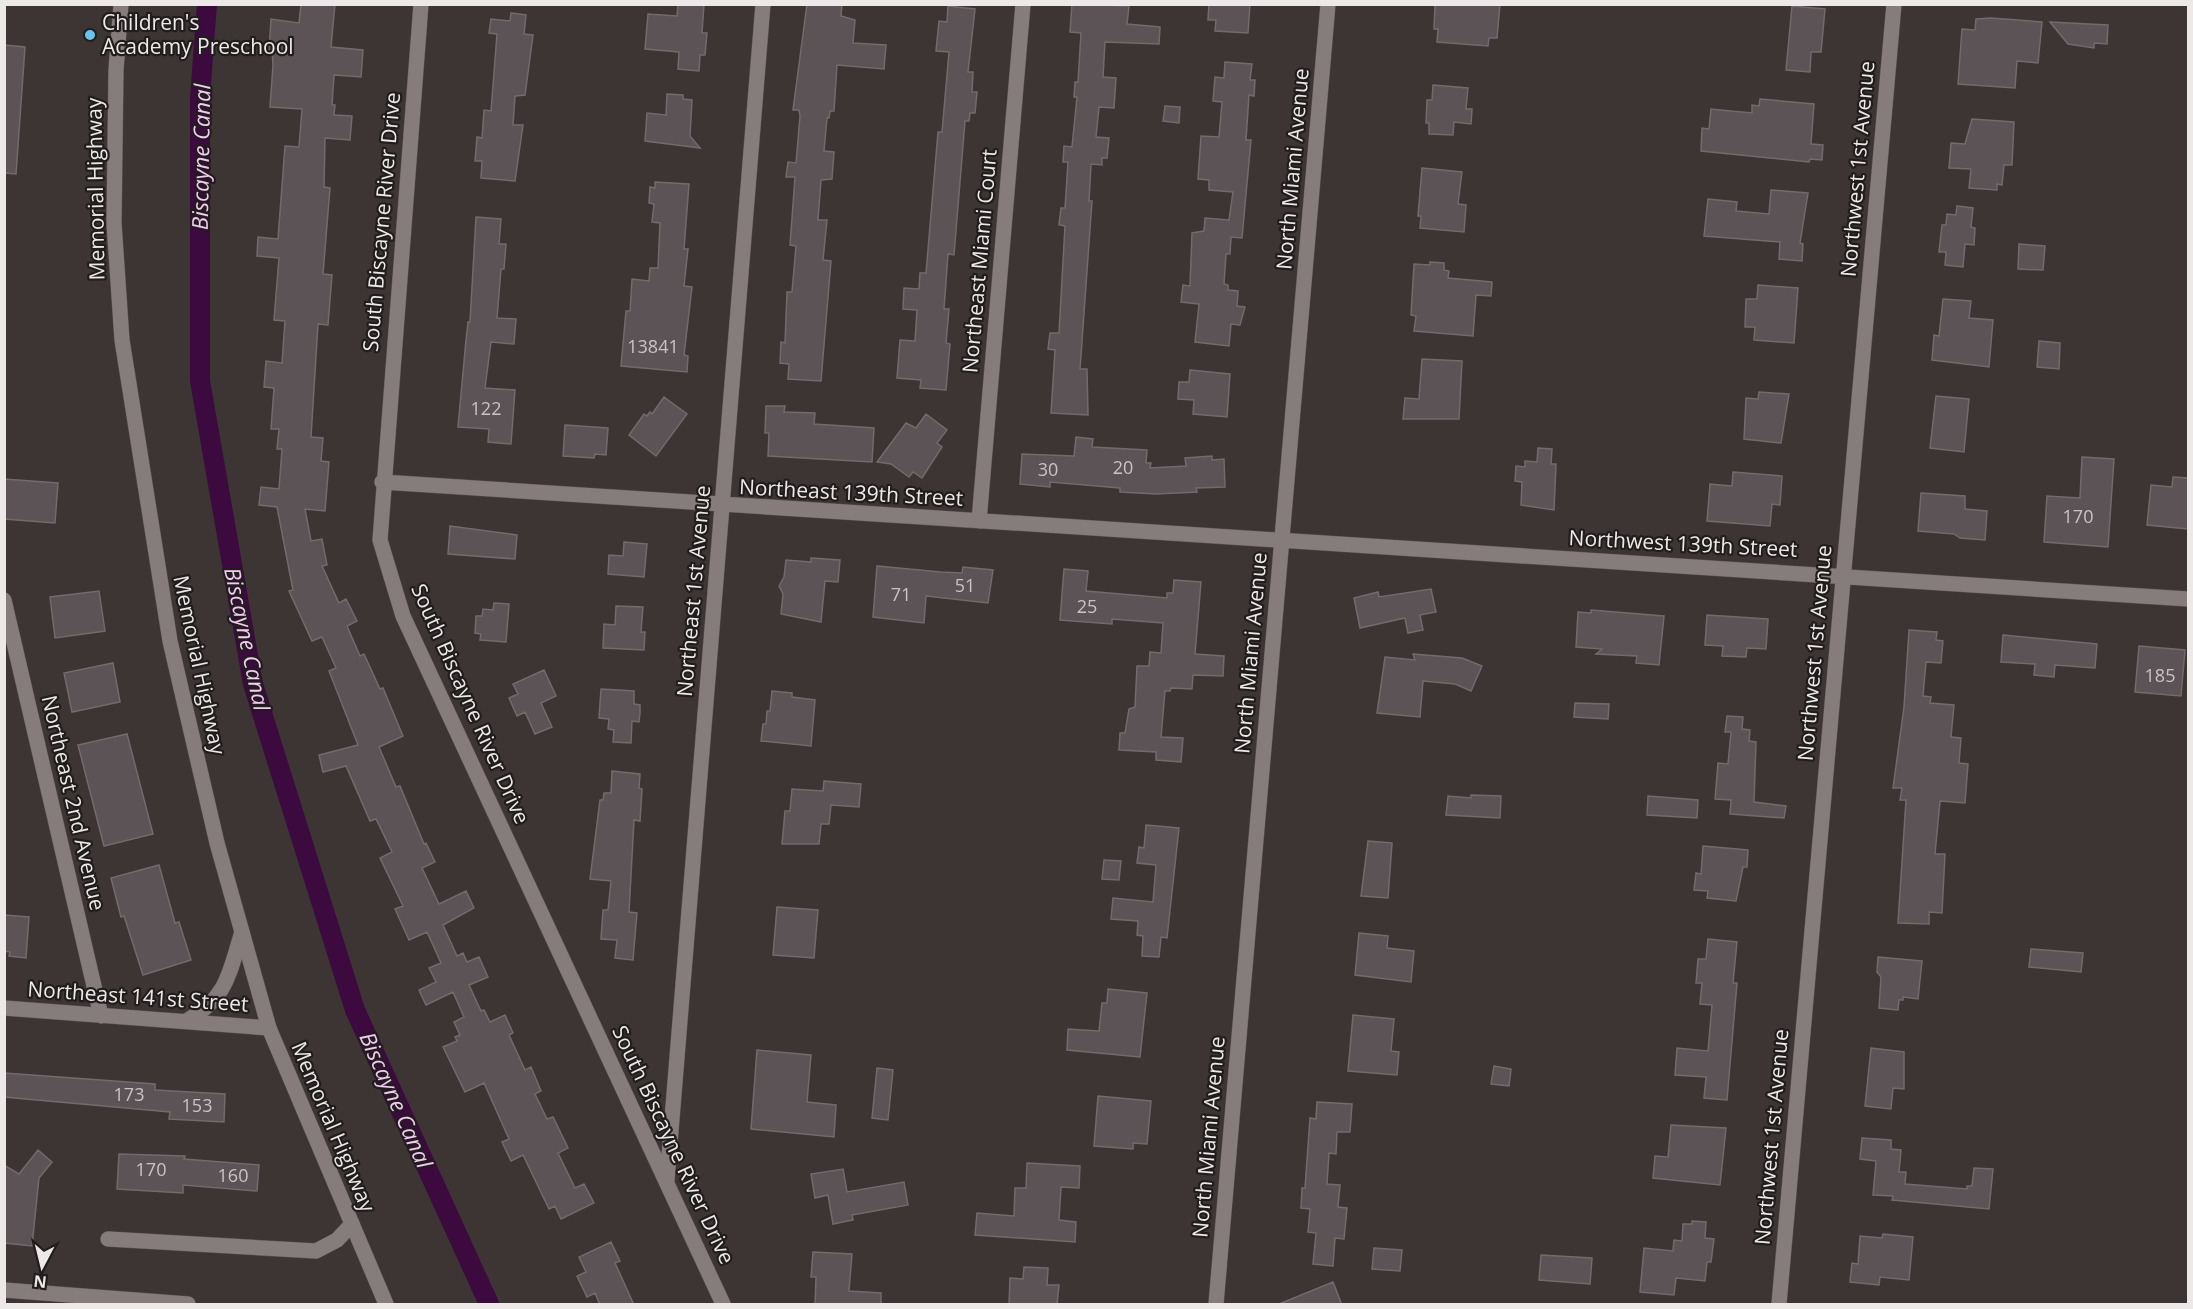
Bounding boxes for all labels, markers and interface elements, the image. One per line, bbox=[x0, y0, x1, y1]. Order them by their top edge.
place label: Children's Academy Preschool bbox=[102, 8, 294, 60]
marker: Children's Academy Preschool bbox=[83, 28, 97, 42]
street label: Northwest 1st Avenue bbox=[1834, 60, 1880, 278]
street label: North Miami Avenue bbox=[1269, 67, 1315, 271]
water label: Biscayne Canal bbox=[184, 83, 216, 230]
street label: South Biscayne River Drive bbox=[356, 91, 406, 353]
street label: Memorial Highway bbox=[79, 97, 111, 281]
street label: Northeast Miami Court bbox=[955, 148, 1003, 374]
house number: 13841 bbox=[627, 334, 679, 358]
house number: 122 bbox=[471, 396, 501, 420]
house number: 20 bbox=[1113, 455, 1133, 479]
house number: 30 bbox=[1038, 457, 1058, 481]
street label: Northeast 139th Street bbox=[738, 472, 964, 512]
street label: Northeast 1st Avenue bbox=[670, 484, 716, 698]
house number: 170 bbox=[2063, 504, 2093, 528]
street label: Northwest 139th Street bbox=[1568, 523, 1798, 563]
street label: Northwest 1st Avenue bbox=[1791, 544, 1837, 762]
street label: North Miami Avenue bbox=[1227, 551, 1273, 755]
water label: Biscayne Canal bbox=[218, 564, 278, 714]
street label: Memorial Highway bbox=[167, 573, 233, 757]
house number: 51 bbox=[955, 573, 975, 597]
street label: South Biscayne River Drive bbox=[405, 579, 537, 828]
house number: 71 bbox=[891, 582, 911, 606]
house number: 25 bbox=[1077, 594, 1097, 618]
house number: 185 bbox=[2145, 663, 2175, 687]
street label: Northeast 2nd Avenue bbox=[36, 692, 112, 913]
street label: Northeast 141st Street bbox=[27, 974, 249, 1018]
street label: South Biscayne River Drive bbox=[606, 1021, 742, 1268]
water label: Biscayne Canal bbox=[353, 1027, 441, 1173]
street label: Northwest 1st Avenue bbox=[1748, 1028, 1794, 1246]
street label: North Miami Avenue bbox=[1185, 1035, 1231, 1239]
street label: Memorial Highway bbox=[285, 1037, 383, 1217]
house number: 173 bbox=[114, 1082, 144, 1106]
house number: 153 bbox=[182, 1093, 212, 1117]
house number: 170 bbox=[136, 1157, 166, 1181]
house number: 160 bbox=[218, 1163, 248, 1187]
north arrow bbox=[12, 1237, 72, 1297]
text: N bbox=[32, 1270, 48, 1294]

